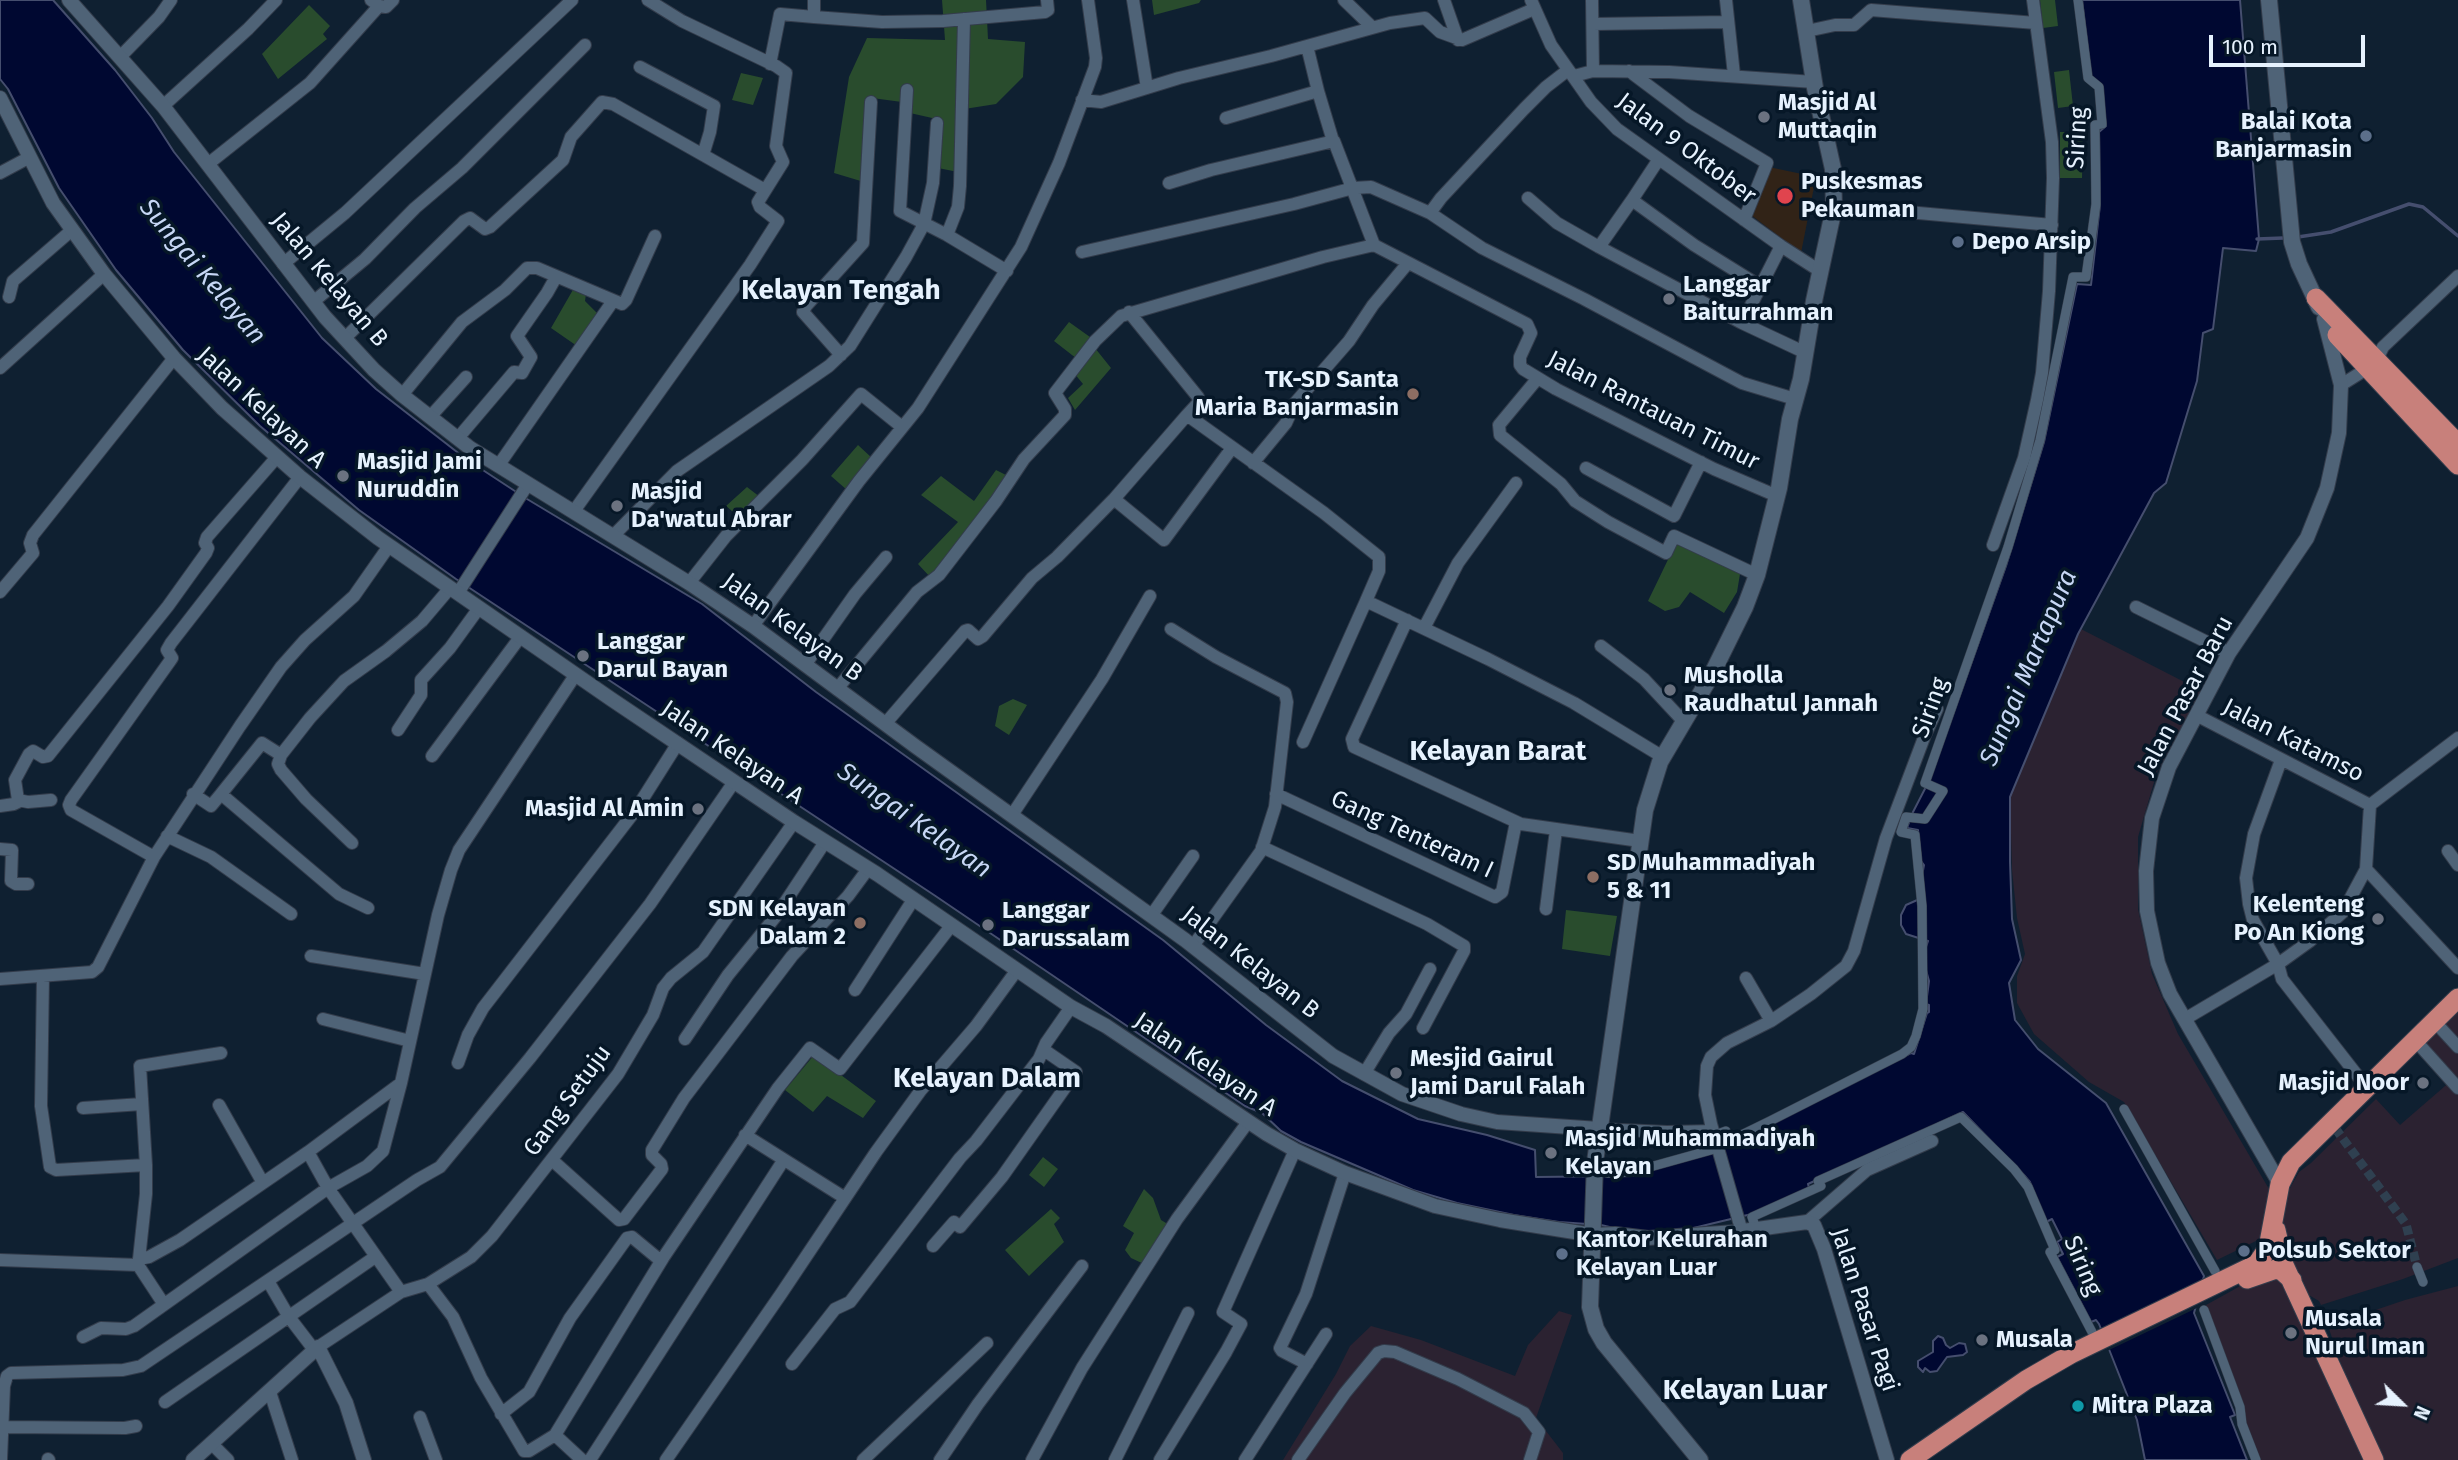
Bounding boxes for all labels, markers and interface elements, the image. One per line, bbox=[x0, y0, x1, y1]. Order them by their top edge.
scale bar bbox=[2213, 21, 2369, 65]
text: 100 m bbox=[2222, 34, 2278, 60]
street label: Jalan 9 Oktober bbox=[1611, 87, 1761, 211]
place label: Masjid Al Muttaqin bbox=[1778, 89, 1877, 145]
street label: Siring bbox=[2062, 106, 2094, 170]
place label: Balai Kota Banjarmasin bbox=[2215, 108, 2352, 164]
marker: Masjid Al Muttaqin bbox=[1756, 109, 1772, 125]
marker: Balai Kota Banjarmasin bbox=[2358, 128, 2374, 144]
place label: Puskesmas Pekauman bbox=[1801, 168, 1923, 224]
marker: Puskesmas Pekauman bbox=[1775, 186, 1795, 206]
water label: Sungai Kelayan bbox=[132, 193, 272, 351]
street label: Jalan Kelayan B bbox=[264, 207, 394, 353]
place label: Depo Arsip bbox=[1972, 228, 2091, 256]
marker: Depo Arsip bbox=[1950, 234, 1966, 250]
place label: Langgar Baiturrahman bbox=[1683, 271, 1833, 327]
district label: Kelayan Tengah bbox=[741, 274, 941, 308]
marker: Langgar Baiturrahman bbox=[1661, 291, 1677, 307]
street label: Jalan Kelayan A bbox=[191, 341, 331, 475]
street label: Jalan Rantauan Timur bbox=[1542, 345, 1764, 477]
place label: TK-SD Santa Maria Banjarmasin bbox=[1195, 366, 1399, 422]
marker: TK-SD Santa Maria Banjarmasin bbox=[1405, 386, 1421, 402]
place label: Masjid Jami Nuruddin bbox=[357, 448, 482, 504]
marker: Masjid Jami Nuruddin bbox=[335, 468, 351, 484]
place label: Masjid Da'watul Abrar bbox=[631, 478, 792, 534]
marker: Masjid Da'watul Abrar bbox=[609, 498, 625, 514]
water label: Sungai Martapura bbox=[1974, 565, 2084, 771]
street label: Jalan Kelayan B bbox=[716, 567, 868, 689]
street label: Jalan Pasar Baru bbox=[2132, 611, 2240, 781]
place label: Langgar Darul Bayan bbox=[597, 628, 728, 684]
marker: Langgar Darul Bayan bbox=[575, 648, 591, 664]
place label: Musholla Raudhatul Jannah bbox=[1684, 662, 1878, 718]
street label: Siring bbox=[1907, 674, 1955, 742]
marker: Musholla Raudhatul Jannah bbox=[1662, 682, 1678, 698]
street label: Jalan Katamso bbox=[2217, 693, 2369, 789]
street label: Jalan Kelayan A bbox=[655, 695, 809, 811]
district label: Kelayan Barat bbox=[1410, 735, 1586, 769]
water label: Sungai Kelayan bbox=[831, 756, 997, 886]
street label: Gang Tenteram I bbox=[1326, 785, 1498, 885]
place label: Masjid Al Amin bbox=[525, 795, 684, 823]
marker: Masjid Al Amin bbox=[690, 801, 706, 817]
place label: SD Muhammadiyah 5 & 11 bbox=[1607, 849, 1815, 905]
marker: SD Muhammadiyah 5 & 11 bbox=[1585, 869, 1601, 885]
place label: Kelenteng Po An Kiong bbox=[2234, 891, 2364, 947]
place label: SDN Kelayan Dalam 2 bbox=[708, 895, 846, 951]
place label: Langgar Darussalam bbox=[1002, 897, 1130, 953]
street label: Jalan Kelayan B bbox=[1176, 900, 1324, 1026]
marker: Kelenteng Po An Kiong bbox=[2370, 911, 2386, 927]
marker: SDN Kelayan Dalam 2 bbox=[852, 915, 868, 931]
marker: Langgar Darussalam bbox=[980, 917, 996, 933]
street label: Jalan Kelayan A bbox=[1128, 1007, 1282, 1123]
street label: Gang Setuju bbox=[518, 1040, 618, 1162]
place label: Mesjid Gairul Jami Darul Falah bbox=[1410, 1045, 1585, 1101]
district label: Kelayan Dalam bbox=[893, 1062, 1081, 1096]
marker: Mesjid Gairul Jami Darul Falah bbox=[1388, 1065, 1404, 1081]
place label: Masjid Noor bbox=[2278, 1069, 2409, 1097]
marker: Masjid Noor bbox=[2415, 1075, 2431, 1091]
place label: Masjid Muhammadiyah Kelayan bbox=[1565, 1125, 1815, 1181]
marker: Masjid Muhammadiyah Kelayan bbox=[1543, 1145, 1559, 1161]
street label: Jalan Pasar Pagi bbox=[1824, 1225, 1904, 1395]
place label: Kantor Kelurahan Kelayan Luar bbox=[1576, 1226, 1768, 1282]
street label: Siring bbox=[2057, 1232, 2107, 1300]
place label: Polsub Sektor bbox=[2258, 1237, 2411, 1265]
marker: Polsub Sektor bbox=[2236, 1243, 2252, 1259]
marker: Kantor Kelurahan Kelayan Luar bbox=[1554, 1246, 1570, 1262]
place label: Musala Nurul Iman bbox=[2305, 1305, 2425, 1361]
marker: Musala Nurul Iman bbox=[2283, 1325, 2299, 1341]
place label: Musala bbox=[1996, 1326, 2073, 1354]
marker: Musala bbox=[1974, 1332, 1990, 1348]
north arrow bbox=[2367, 1369, 2437, 1439]
district label: Kelayan Luar bbox=[1663, 1374, 1827, 1408]
place label: Mitra Plaza bbox=[2092, 1392, 2213, 1420]
marker: Mitra Plaza bbox=[2070, 1398, 2086, 1414]
text: N bbox=[2409, 1402, 2435, 1423]

